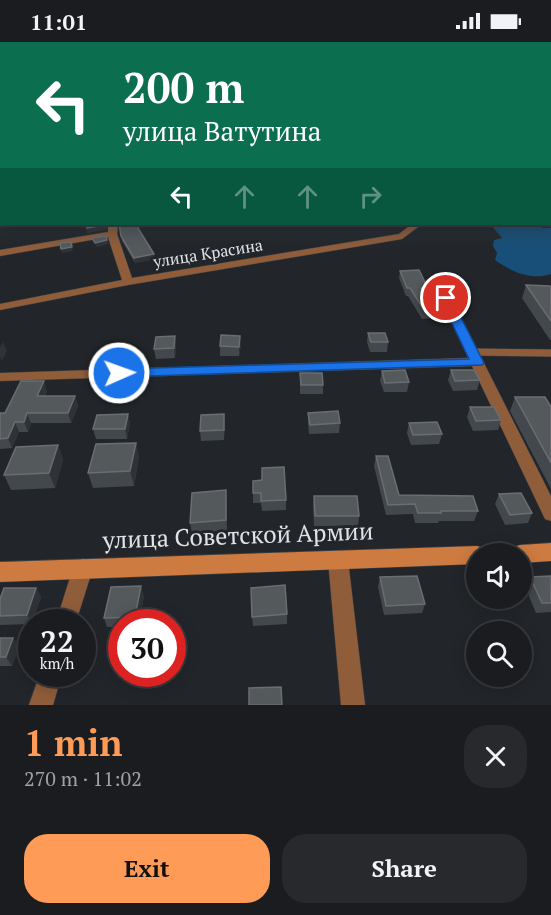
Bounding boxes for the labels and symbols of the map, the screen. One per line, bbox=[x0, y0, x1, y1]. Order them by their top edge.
street label: улица Красина bbox=[151, 233, 264, 273]
pin bbox=[420, 272, 471, 323]
position arrow bbox=[87, 341, 151, 405]
street label: улица Советской Армии bbox=[101, 514, 374, 556]
speed limit sign: 30 bbox=[108, 609, 186, 687]

